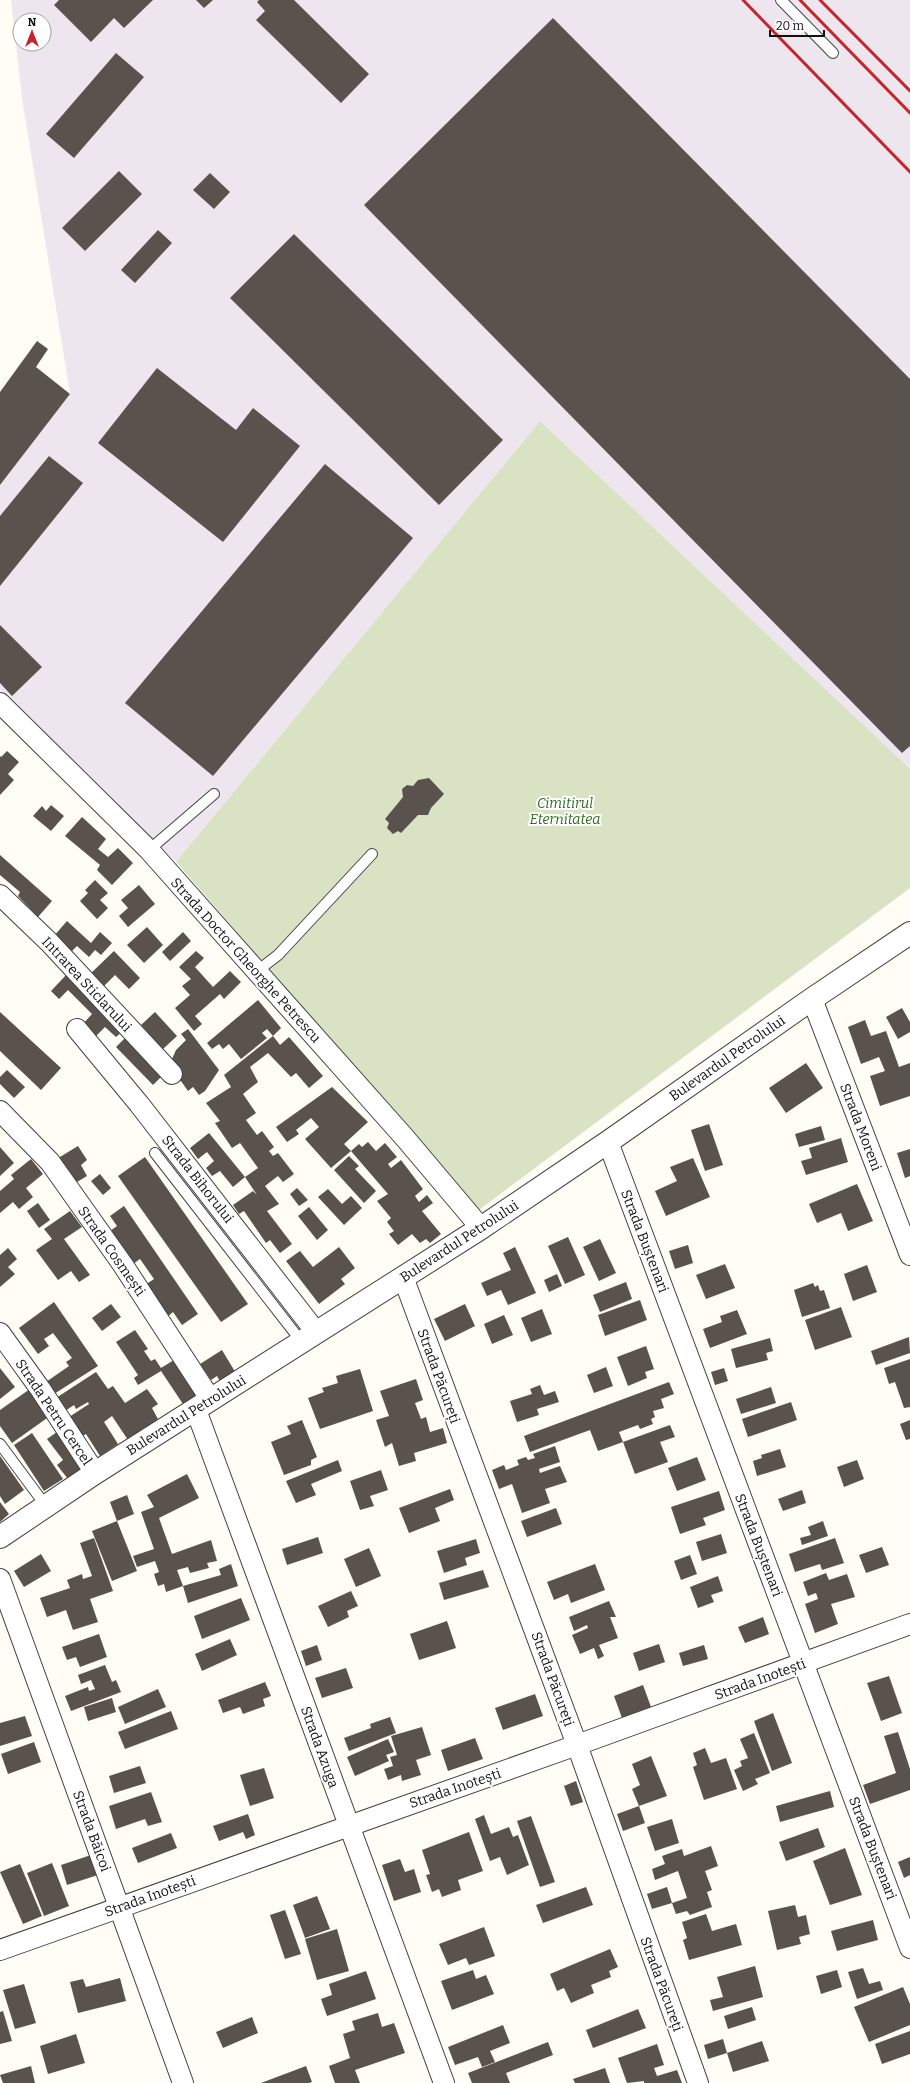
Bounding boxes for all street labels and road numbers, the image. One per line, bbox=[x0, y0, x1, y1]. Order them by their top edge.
street label: Strada Doctor Gheorghe Petrescu bbox=[167, 874, 324, 1047]
street label: Intrarea Sticlarului bbox=[38, 933, 135, 1035]
street label: Bulevardul Petrolului bbox=[666, 1012, 789, 1105]
street label: Strada Moreni bbox=[836, 1081, 885, 1173]
street label: Strada Bihorului bbox=[158, 1132, 237, 1227]
street label: Strada Buștenari bbox=[616, 1187, 672, 1295]
street label: Bulevardul Petrolului bbox=[397, 1197, 522, 1286]
street label: Strada Cosmești bbox=[73, 1203, 149, 1300]
street label: Strada Păcureți bbox=[413, 1327, 464, 1426]
street label: Strada Petru Cercel bbox=[12, 1356, 95, 1469]
street label: Bulevardul Petrolului bbox=[123, 1372, 249, 1459]
street label: Strada Buștenari bbox=[730, 1491, 786, 1599]
street label: Strada Păcureți bbox=[527, 1630, 578, 1729]
street label: Strada Inotești bbox=[712, 1655, 808, 1705]
street label: Strada Azuga bbox=[297, 1704, 342, 1791]
street label: Strada Inotești bbox=[407, 1765, 504, 1813]
street label: Strada Băicoi bbox=[69, 1788, 114, 1874]
street label: Strada Buștenari bbox=[844, 1794, 900, 1902]
street label: Strada Inotești bbox=[102, 1872, 198, 1922]
street label: Strada Păcureți bbox=[636, 1935, 687, 2034]

